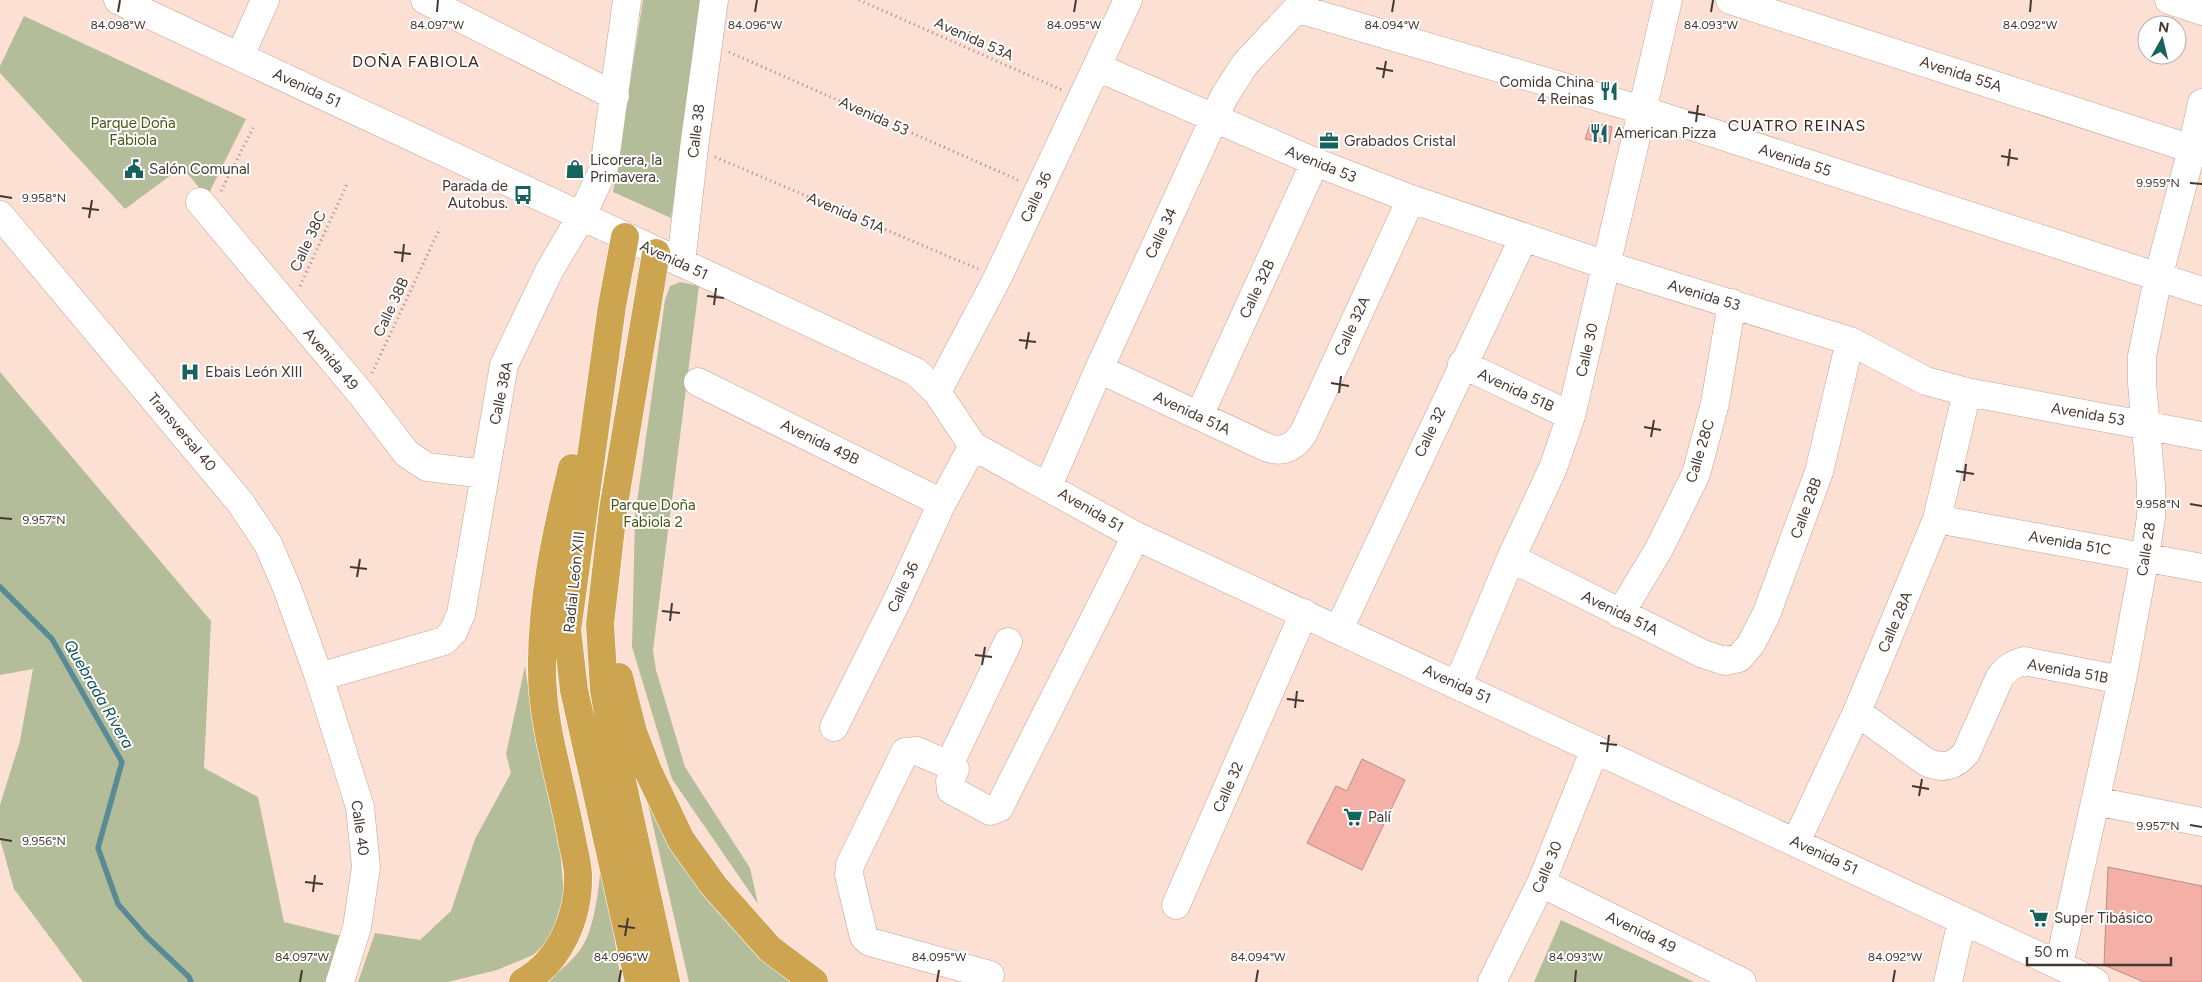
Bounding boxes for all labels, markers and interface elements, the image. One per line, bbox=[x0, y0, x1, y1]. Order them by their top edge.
street label: Avenida 53A bbox=[932, 14, 1016, 64]
north arrow bbox=[2137, 15, 2187, 65]
text: 84.098°W bbox=[90, 18, 146, 32]
text: 84.097°W bbox=[410, 18, 465, 32]
text: 84.096°W bbox=[728, 18, 783, 32]
text: 84.095°W bbox=[1047, 18, 1102, 32]
text: 84.094°W bbox=[1364, 18, 1420, 32]
text: 84.093°W bbox=[1684, 18, 1739, 32]
text: 84.092°W bbox=[2003, 18, 2058, 32]
text: N bbox=[2157, 18, 2170, 37]
district label: DOÑA FABIOLA bbox=[352, 52, 480, 71]
street label: Avenida 55A bbox=[1918, 52, 2004, 96]
street label: Avenida 51 bbox=[270, 64, 344, 112]
place label: Comida China 4 Reinas bbox=[1499, 73, 1594, 108]
restaurant icon: Comida China 4 Reinas bbox=[1598, 80, 1620, 102]
street label: Avenida 53 bbox=[836, 93, 912, 139]
street label: Calle 38 bbox=[684, 103, 708, 159]
park label: Parque Doña Fabiola bbox=[90, 114, 176, 149]
district label: CUATRO REINAS bbox=[1728, 116, 1866, 135]
restaurant icon: American Pizza bbox=[1588, 122, 1610, 144]
place label: American Pizza bbox=[1614, 124, 1716, 142]
office icon: Grabados Cristal bbox=[1318, 130, 1340, 152]
place label: Grabados Cristal bbox=[1344, 132, 1456, 150]
street label: Avenida 55 bbox=[1757, 140, 1833, 180]
street label: Avenida 53 bbox=[1283, 142, 1359, 186]
place label: Licorera, la Primavera. bbox=[590, 151, 662, 186]
public building icon: Salón Comunal bbox=[123, 158, 145, 180]
shop icon: Licorera, la Primavera. bbox=[564, 158, 586, 180]
place label: Salón Comunal bbox=[149, 160, 250, 178]
street label: Calle 36 bbox=[1017, 168, 1056, 225]
text: 9.959°N bbox=[2136, 176, 2180, 190]
place label: Parada de Autobus. bbox=[442, 177, 508, 212]
bus stop icon: Parada de Autobus. bbox=[512, 184, 534, 206]
street label: Avenida 51A bbox=[804, 189, 888, 237]
text: 9.958°N bbox=[22, 191, 66, 205]
street label: Calle 34 bbox=[1141, 205, 1181, 261]
street label: Calle 38C bbox=[286, 208, 330, 274]
street label: Avenida 51 bbox=[637, 236, 711, 284]
street label: Calle 32B bbox=[1236, 257, 1278, 321]
street label: Calle 38B bbox=[369, 274, 413, 340]
street label: Avenida 53 bbox=[1666, 275, 1742, 315]
street label: Calle 32A bbox=[1330, 293, 1374, 359]
street label: Calle 30 bbox=[1572, 321, 1602, 379]
street label: Avenida 49 bbox=[300, 324, 362, 394]
street label: Calle 38A bbox=[485, 360, 517, 426]
hospital icon: Ebais León XIII bbox=[179, 361, 201, 383]
place label: Ebais León XIII bbox=[205, 363, 303, 381]
street label: Avenida 51B bbox=[1475, 365, 1557, 415]
street label: Avenida 51A bbox=[1151, 387, 1233, 439]
street label: Transversal 40 bbox=[144, 389, 220, 475]
street label: Avenida 53 bbox=[2050, 399, 2126, 429]
street label: Calle 32 bbox=[1411, 404, 1449, 460]
street label: Avenida 49B bbox=[778, 415, 862, 469]
street label: Calle 28C bbox=[1682, 417, 1718, 485]
street label: Calle 28B bbox=[1787, 475, 1825, 541]
street label: Avenida 51 bbox=[1055, 484, 1127, 536]
park label: Parque Doña Fabiola 2 bbox=[610, 496, 696, 531]
text: 9.958°N bbox=[2136, 497, 2180, 511]
text: 9.957°N bbox=[22, 513, 66, 527]
street label: Calle 28 bbox=[2133, 521, 2159, 577]
street label: Avenida 51C bbox=[2027, 527, 2113, 559]
street label: Radial León XIII bbox=[560, 530, 588, 634]
street label: Calle 36 bbox=[884, 558, 923, 615]
street label: Avenida 51A bbox=[1579, 587, 1661, 639]
street label: Calle 28A bbox=[1874, 589, 1916, 655]
water label: Quebrada Rivera bbox=[60, 636, 138, 752]
street label: Avenida 51B bbox=[2026, 655, 2110, 687]
street label: Avenida 51 bbox=[1420, 660, 1494, 708]
street label: Calle 32 bbox=[1209, 759, 1247, 815]
street label: Calle 40 bbox=[347, 799, 373, 857]
supermarket icon: Palí bbox=[1342, 806, 1364, 828]
place label: Palí bbox=[1368, 808, 1392, 826]
text: 9.957°N bbox=[2136, 819, 2180, 833]
street label: Avenida 51 bbox=[1787, 831, 1861, 879]
text: 9.956°N bbox=[22, 834, 66, 848]
street label: Calle 30 bbox=[1528, 838, 1566, 896]
street label: Avenida 49 bbox=[1603, 907, 1679, 957]
supermarket icon: Super Tibásico bbox=[2028, 907, 2050, 929]
place label: Super Tibásico bbox=[2054, 909, 2153, 927]
scale bar bbox=[2027, 934, 2171, 966]
text: 50 m bbox=[2034, 943, 2069, 961]
text: 84.097°W bbox=[275, 950, 330, 964]
text: 84.096°W bbox=[594, 950, 649, 964]
text: 84.095°W bbox=[912, 950, 967, 964]
text: 84.094°W bbox=[1230, 950, 1286, 964]
text: 84.093°W bbox=[1549, 950, 1604, 964]
text: 84.092°W bbox=[1868, 950, 1923, 964]

